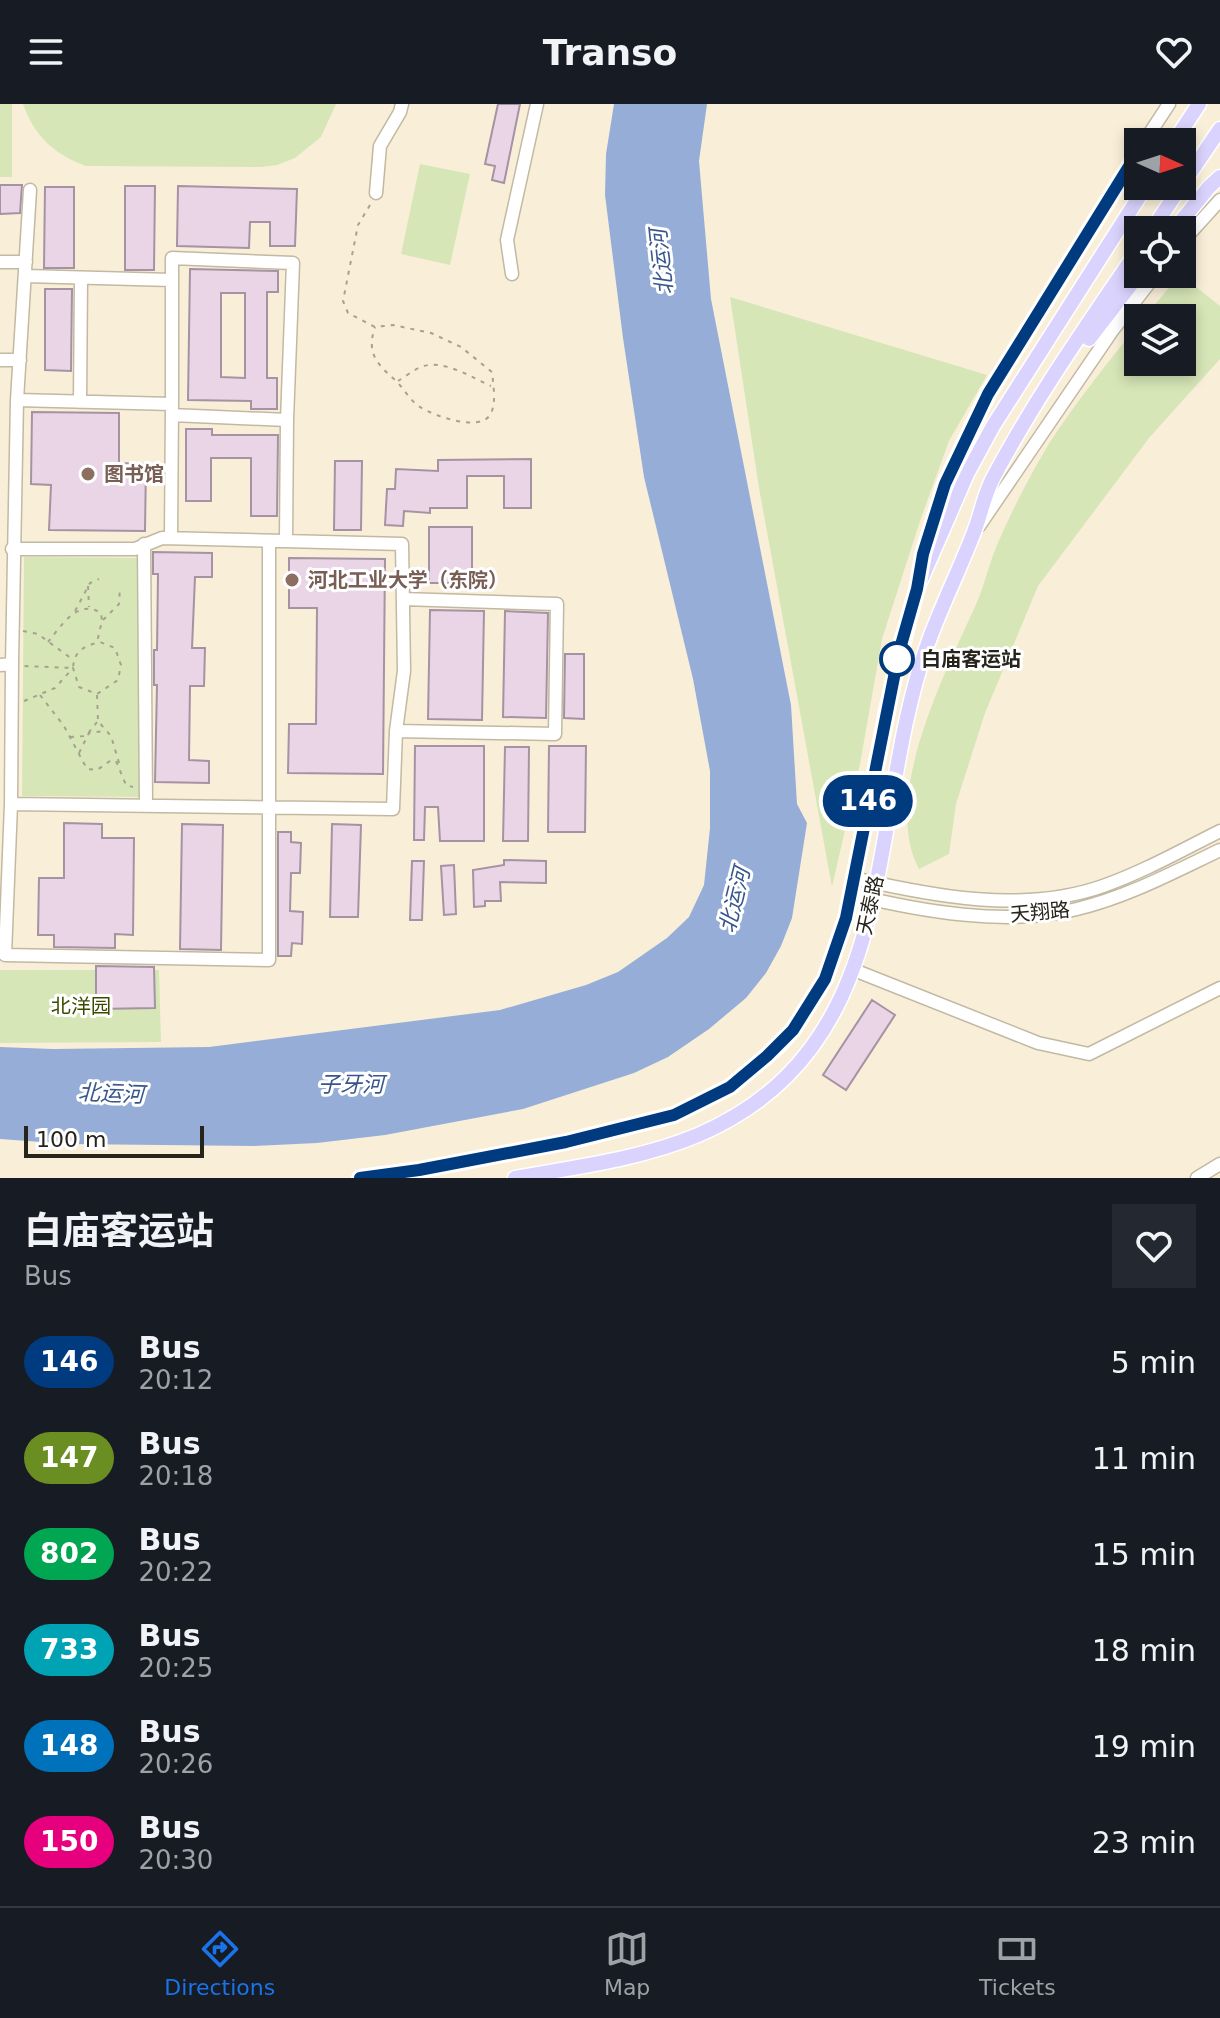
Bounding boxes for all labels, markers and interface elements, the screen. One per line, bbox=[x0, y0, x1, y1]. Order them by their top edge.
icon: menu bbox=[24, 30, 68, 74]
icon: heart bbox=[1152, 30, 1196, 74]
text: Transo bbox=[543, 32, 677, 73]
north arrow bbox=[1124, 128, 1196, 200]
map controls bbox=[1124, 128, 1196, 376]
button: locate bbox=[1124, 216, 1196, 288]
water label: 北运河 bbox=[645, 224, 677, 296]
button: layers bbox=[1124, 304, 1196, 376]
place label: 图书馆 bbox=[104, 462, 164, 486]
marker: 图书馆 bbox=[79, 465, 97, 483]
place label: 河北工业大学（东院） bbox=[308, 568, 508, 592]
marker: 河北工业大学（东院） bbox=[283, 571, 301, 589]
marker: 白庙客运站 bbox=[880, 642, 914, 676]
place label: 白庙客运站 bbox=[921, 647, 1021, 671]
line badge: 146 bbox=[822, 775, 914, 827]
text: 146 bbox=[839, 784, 897, 817]
water label: 北运河 bbox=[714, 861, 756, 935]
street label: 天泰路 bbox=[852, 873, 888, 937]
street label: 天翔路 bbox=[1009, 897, 1071, 927]
park label: 北洋园 bbox=[51, 994, 111, 1018]
water label: 子牙河 bbox=[318, 1072, 388, 1097]
water label: 北运河 bbox=[78, 1080, 148, 1107]
scale bar bbox=[24, 1122, 204, 1158]
text: 100 m bbox=[36, 1127, 106, 1152]
button: heart bbox=[1112, 1204, 1196, 1288]
text: 白庙客运站 bbox=[24, 1209, 214, 1253]
text: Bus bbox=[24, 1261, 72, 1291]
text: Bus bbox=[138, 1330, 201, 1365]
text: 146 bbox=[40, 1345, 98, 1378]
text: 5 min bbox=[1111, 1345, 1196, 1380]
text: 20:12 bbox=[138, 1365, 213, 1395]
text: Bus bbox=[138, 1426, 201, 1461]
text: 147 bbox=[40, 1441, 98, 1474]
text: 11 min bbox=[1092, 1441, 1196, 1476]
text: 20:18 bbox=[138, 1461, 213, 1491]
text: Bus bbox=[138, 1522, 201, 1557]
text: 802 bbox=[40, 1537, 98, 1570]
text: 15 min bbox=[1092, 1537, 1196, 1572]
text: 20:22 bbox=[138, 1557, 213, 1587]
text: Bus bbox=[138, 1618, 201, 1653]
text: 733 bbox=[40, 1633, 98, 1666]
text: 18 min bbox=[1092, 1633, 1196, 1668]
text: 20:25 bbox=[138, 1653, 213, 1683]
text: Bus bbox=[138, 1714, 201, 1749]
text: 148 bbox=[40, 1729, 98, 1762]
text: 19 min bbox=[1092, 1729, 1196, 1764]
text: 20:26 bbox=[138, 1749, 213, 1779]
text: Bus bbox=[138, 1810, 201, 1845]
text: 150 bbox=[40, 1825, 98, 1858]
text: 23 min bbox=[1092, 1825, 1196, 1860]
text: 20:30 bbox=[138, 1845, 213, 1875]
tab: Directions bbox=[164, 1927, 275, 2000]
tab: Map bbox=[604, 1927, 650, 2000]
tab: Tickets bbox=[979, 1927, 1056, 2000]

